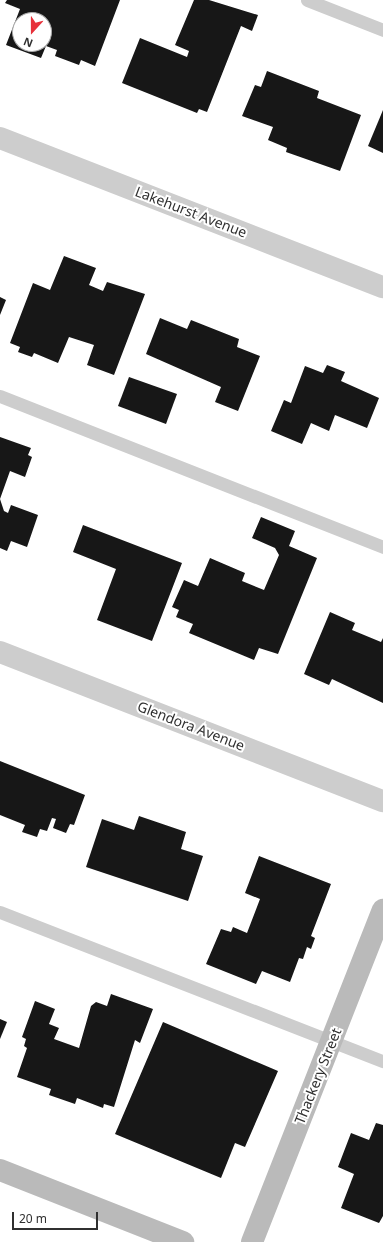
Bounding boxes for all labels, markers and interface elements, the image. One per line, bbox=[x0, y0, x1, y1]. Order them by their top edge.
north arrow bbox=[12, 12, 52, 52]
text: N bbox=[21, 34, 35, 51]
street label: Lakehurst Avenue bbox=[133, 183, 249, 241]
street label: Glendora Avenue bbox=[135, 698, 247, 754]
street label: Thackery Street bbox=[291, 1026, 345, 1126]
scale bar bbox=[14, 1204, 100, 1230]
text: 20 m bbox=[19, 1210, 47, 1227]

